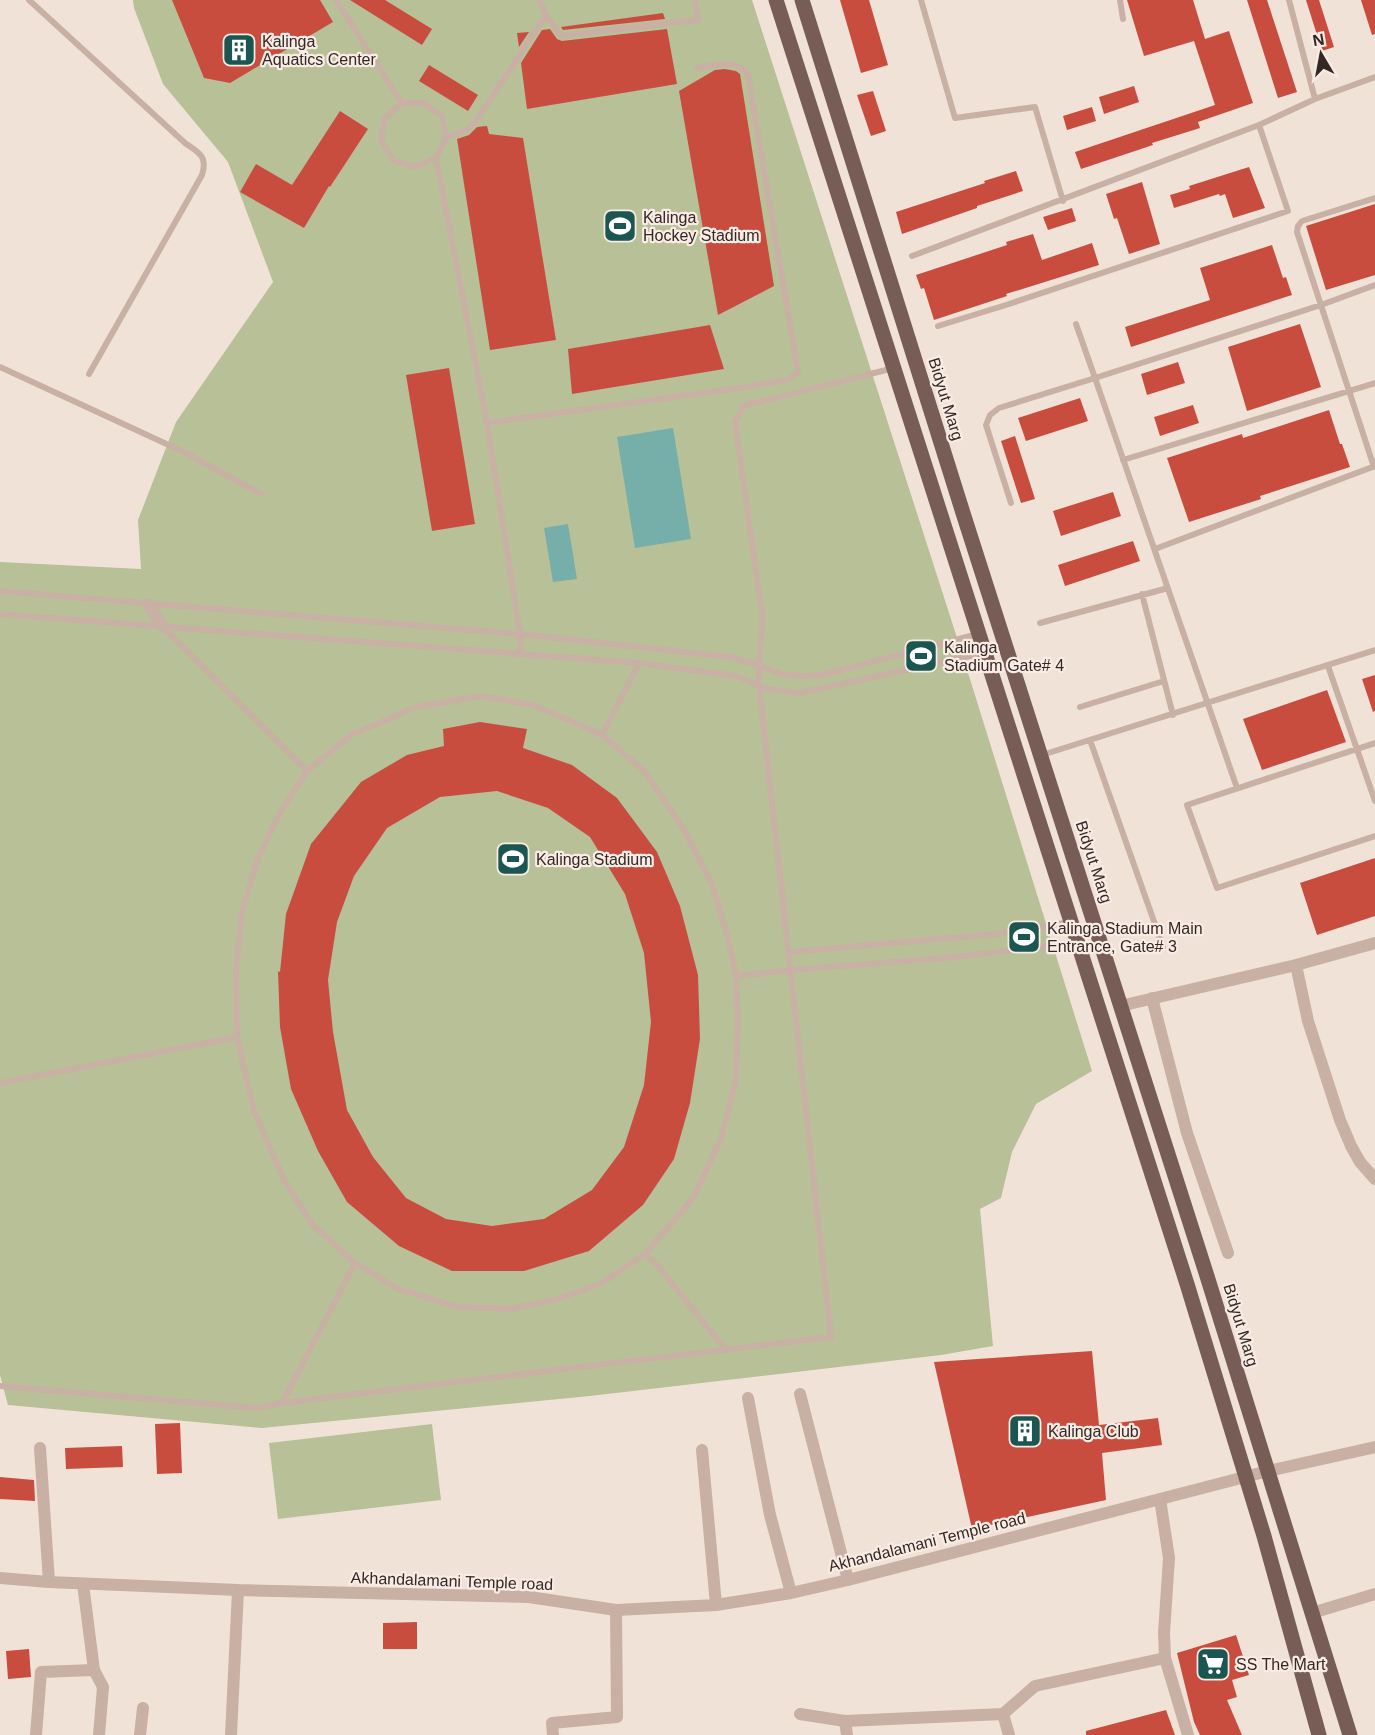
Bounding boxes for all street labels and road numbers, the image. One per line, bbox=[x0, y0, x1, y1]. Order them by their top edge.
street label: Bidyut Marg bbox=[925, 356, 967, 442]
street label: Bidyut Marg bbox=[1073, 819, 1115, 905]
street label: Bidyut Marg bbox=[1220, 1282, 1262, 1368]
street label: Akhandalamani Temple road bbox=[827, 1509, 1027, 1575]
street label: Akhandalamani Temple road bbox=[351, 1569, 553, 1593]

